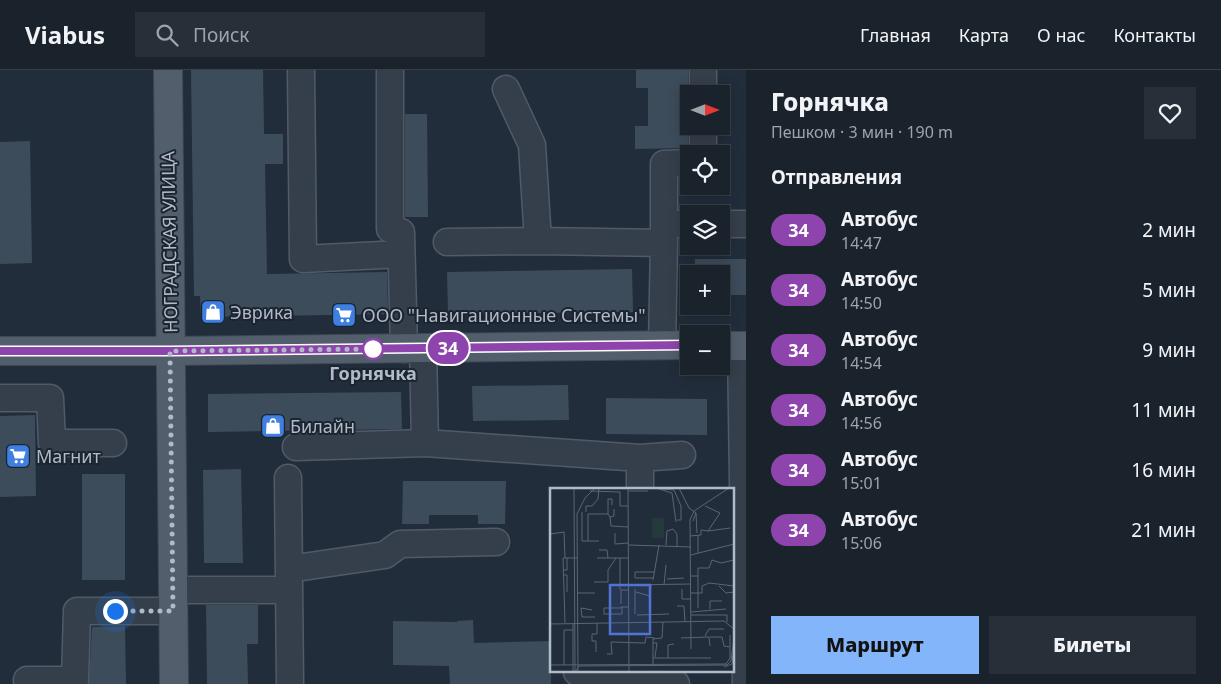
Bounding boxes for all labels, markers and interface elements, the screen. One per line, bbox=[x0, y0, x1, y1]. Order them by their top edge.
search box bbox=[135, 12, 485, 57]
text: Viabus bbox=[25, 18, 105, 51]
icon: search bbox=[153, 21, 181, 49]
text: Поиск bbox=[193, 22, 249, 48]
text: Главная bbox=[860, 23, 931, 47]
text: Карта bbox=[959, 23, 1009, 47]
text: О нас bbox=[1037, 23, 1085, 47]
text: Контакты bbox=[1113, 23, 1196, 47]
north arrow bbox=[680, 85, 730, 135]
map controls bbox=[680, 85, 730, 375]
text: Горнячка bbox=[771, 85, 889, 118]
button: heart bbox=[1144, 87, 1196, 139]
text: Пешком · 3 мин · 190 m bbox=[771, 121, 953, 143]
button: locate bbox=[680, 145, 730, 195]
street label: НОГРАДСКАЯ УЛИЦА bbox=[155, 150, 183, 333]
text: Отправления bbox=[771, 164, 902, 190]
button: layers bbox=[680, 205, 730, 255]
text: Автобус bbox=[841, 206, 918, 232]
text: 2 мин bbox=[1142, 217, 1196, 243]
text: 34 bbox=[788, 218, 809, 242]
text: 14:47 bbox=[841, 232, 882, 254]
button: + bbox=[680, 265, 730, 315]
text: Автобус bbox=[841, 266, 918, 292]
text: 5 мин bbox=[1142, 277, 1196, 303]
text: 34 bbox=[788, 278, 809, 302]
text: 14:50 bbox=[841, 292, 882, 314]
shop icon: Эврика bbox=[200, 299, 226, 325]
place label: Эврика bbox=[230, 300, 293, 324]
supermarket icon: ООО "Навигационные Системы" bbox=[331, 302, 357, 328]
place label: ООО "Навигационные Системы" bbox=[362, 303, 645, 327]
button: − bbox=[680, 325, 730, 375]
text: Автобус bbox=[841, 326, 918, 352]
line badge: 34 bbox=[426, 332, 470, 364]
text: 34 bbox=[438, 336, 458, 360]
text: 9 мин bbox=[1142, 337, 1196, 363]
marker: Горнячка bbox=[362, 338, 384, 360]
text: 34 bbox=[788, 338, 809, 362]
text: 14:54 bbox=[841, 352, 882, 374]
place label: Горнячка bbox=[329, 361, 417, 385]
text: Автобус bbox=[841, 386, 918, 412]
text: 11 мин bbox=[1131, 397, 1196, 423]
text: 34 bbox=[788, 398, 809, 422]
text: 14:56 bbox=[841, 412, 882, 434]
shop icon: Билайн bbox=[260, 413, 286, 439]
place label: Билайн bbox=[290, 414, 355, 438]
supermarket icon: Магнит bbox=[5, 443, 31, 469]
place label: Магнит bbox=[36, 444, 101, 468]
text: Автобус bbox=[841, 446, 918, 472]
text: 16 мин bbox=[1131, 457, 1196, 483]
text: 34 bbox=[788, 458, 809, 482]
text: 15:01 bbox=[841, 472, 882, 494]
inset map bbox=[550, 488, 734, 672]
text: Автобус bbox=[841, 506, 918, 532]
text: 21 мин bbox=[1131, 517, 1196, 543]
text: 34 bbox=[788, 518, 809, 542]
text: 15:06 bbox=[841, 532, 882, 554]
your location bbox=[103, 599, 128, 624]
button: Маршрут bbox=[771, 616, 979, 674]
button: Билеты bbox=[989, 616, 1196, 674]

